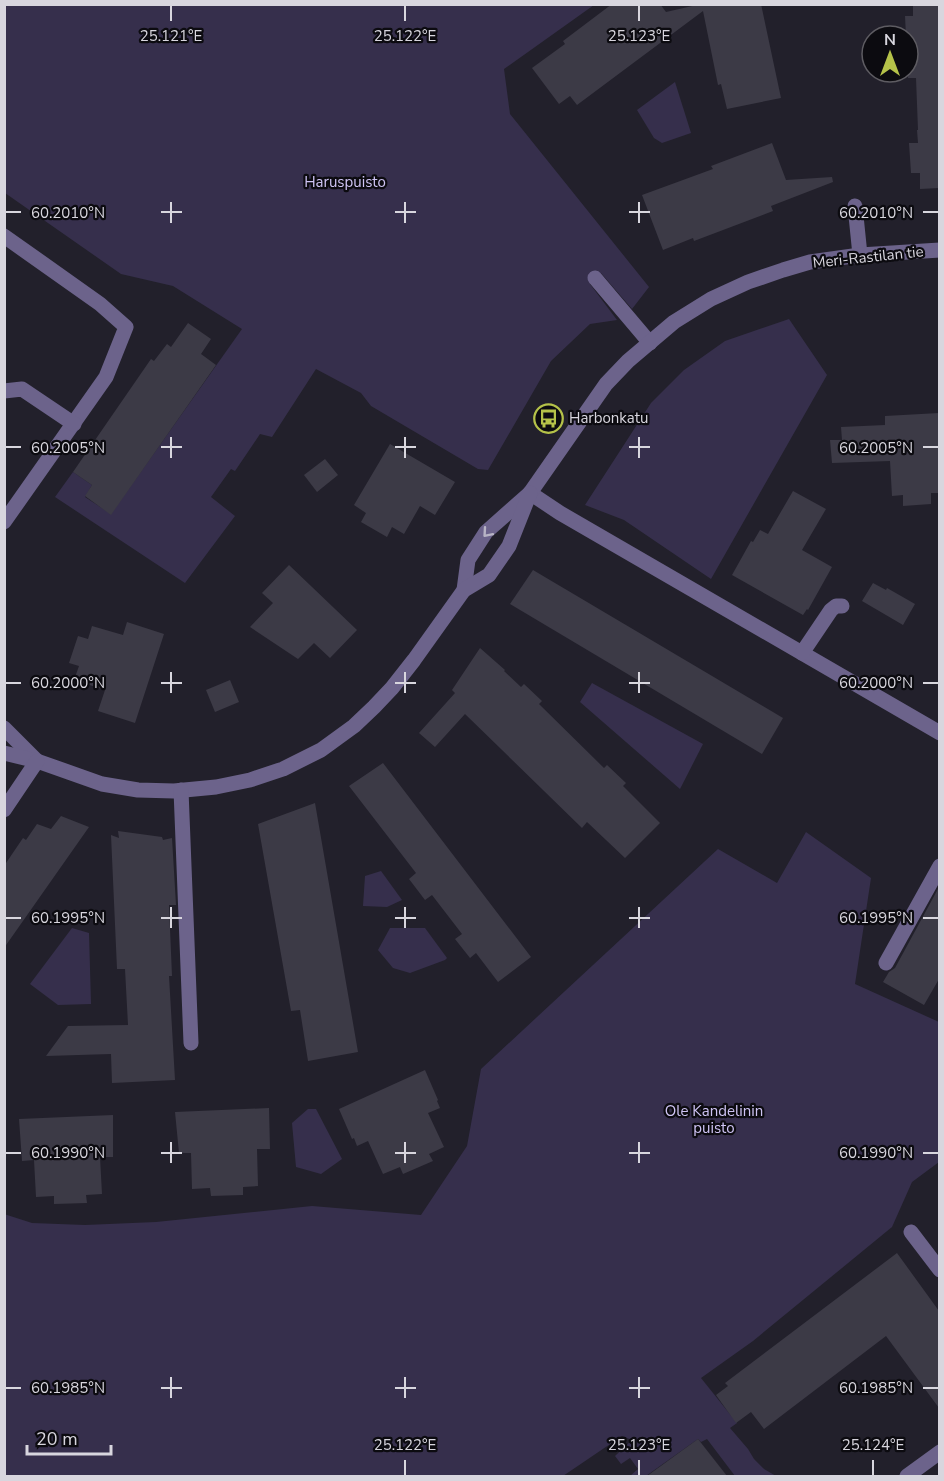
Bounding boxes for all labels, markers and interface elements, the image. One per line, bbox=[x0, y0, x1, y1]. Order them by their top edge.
north arrow bbox=[860, 24, 920, 84]
text: 25.121°E bbox=[140, 26, 202, 46]
text: 25.122°E bbox=[374, 26, 436, 46]
text: 25.123°E bbox=[608, 26, 670, 46]
text: N bbox=[884, 29, 896, 51]
park label: Haruspuisto bbox=[304, 172, 386, 192]
text: 60.2010°N bbox=[31, 203, 105, 223]
text: 60.2010°N bbox=[839, 203, 913, 223]
street label: Meri-Rastilan tie bbox=[812, 241, 924, 273]
bus stop icon: Harbonkatu bbox=[532, 402, 564, 434]
place label: Harbonkatu bbox=[569, 408, 648, 428]
text: 60.2005°N bbox=[31, 438, 105, 458]
text: 60.2005°N bbox=[839, 438, 913, 458]
one-way arrow bbox=[483, 526, 494, 537]
text: 60.2000°N bbox=[31, 673, 105, 693]
text: 60.2000°N bbox=[839, 673, 913, 693]
text: 60.1995°N bbox=[31, 908, 105, 928]
text: 60.1995°N bbox=[839, 908, 913, 928]
park label: Ole Kandelinin puisto bbox=[665, 1101, 763, 1138]
text: 60.1990°N bbox=[31, 1143, 105, 1163]
text: 60.1990°N bbox=[839, 1143, 913, 1163]
text: 60.1985°N bbox=[31, 1378, 105, 1398]
text: 60.1985°N bbox=[839, 1378, 913, 1398]
scale bar bbox=[27, 1418, 111, 1456]
text: 20 m bbox=[36, 1427, 78, 1451]
text: 25.122°E bbox=[374, 1435, 436, 1455]
text: 25.123°E bbox=[608, 1435, 670, 1455]
text: 25.124°E bbox=[842, 1435, 904, 1455]

